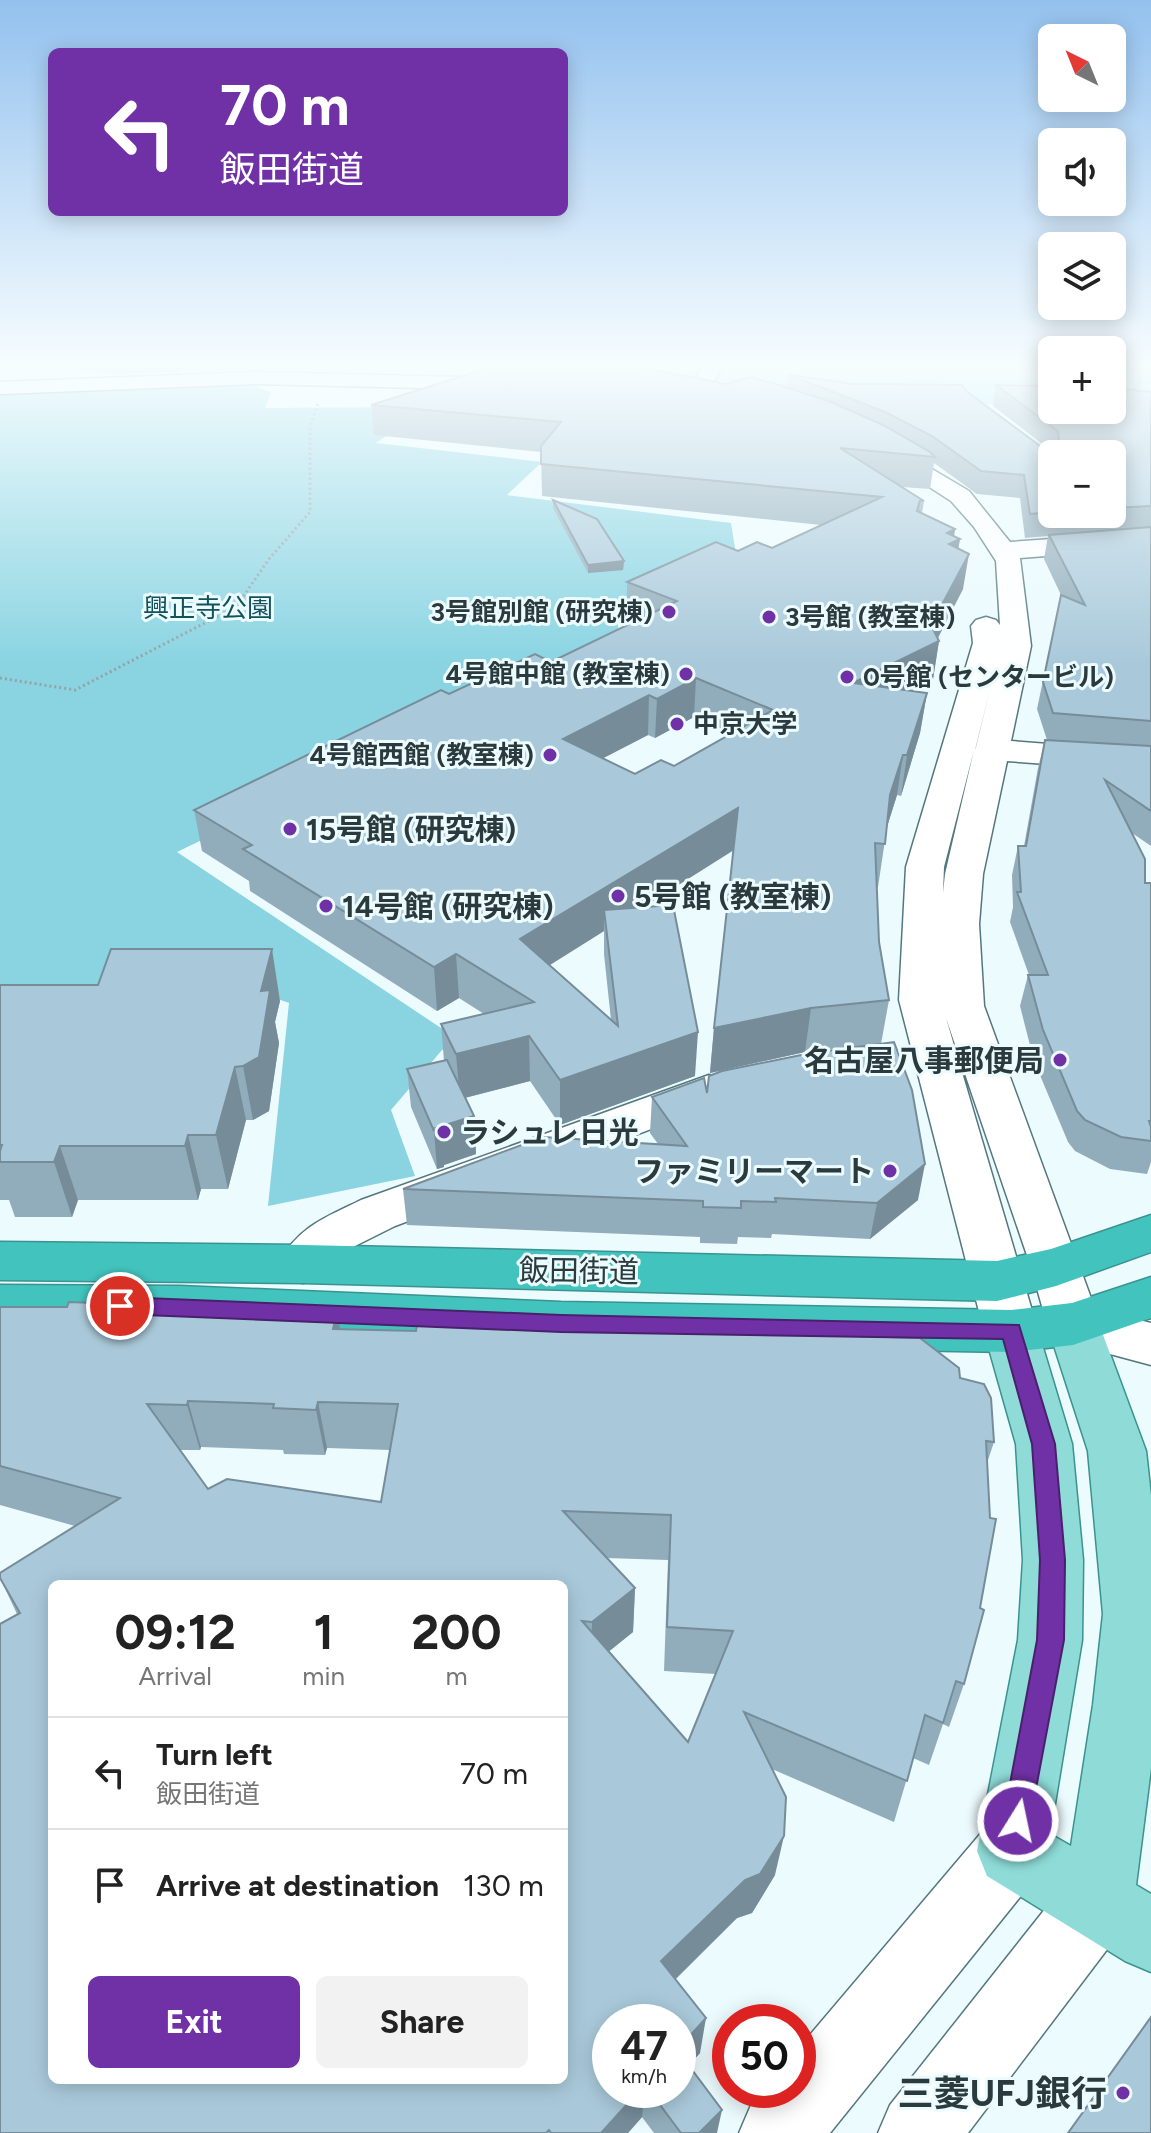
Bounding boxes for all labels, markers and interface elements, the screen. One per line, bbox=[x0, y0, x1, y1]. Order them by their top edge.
north arrow bbox=[1038, 24, 1126, 112]
map controls bbox=[1038, 24, 1126, 528]
text: 70 m bbox=[220, 72, 350, 139]
icon: left bbox=[88, 80, 192, 184]
button: sound bbox=[1038, 128, 1126, 216]
text: 飯田街道 bbox=[220, 148, 364, 191]
button: layers bbox=[1038, 232, 1126, 320]
button: + bbox=[1038, 336, 1126, 424]
button: − bbox=[1038, 440, 1126, 528]
park label: 興正寺公園 bbox=[143, 592, 273, 624]
place label: 3号館別館 (研究棟) bbox=[430, 596, 653, 628]
place label: 3号館 (教室棟) bbox=[785, 601, 956, 633]
marker: 3号館別館 (研究棟) bbox=[660, 603, 678, 621]
marker: 3号館 (教室棟) bbox=[760, 608, 778, 626]
place label: 4号館中館 (教室棟) bbox=[445, 658, 670, 690]
place label: 0号館 (センタービル) bbox=[863, 661, 1114, 693]
marker: 4号館中館 (教室棟) bbox=[677, 665, 695, 683]
marker: 0号館 (センタービル) bbox=[838, 668, 856, 686]
place label: 中京大学 bbox=[693, 708, 797, 740]
marker: 中京大学 bbox=[668, 715, 686, 733]
place label: 4号館西館 (教室棟) bbox=[309, 739, 534, 771]
marker: 4号館西館 (教室棟) bbox=[541, 746, 559, 764]
place label: 15号館 (研究棟) bbox=[306, 811, 516, 848]
marker: 15号館 (研究棟) bbox=[281, 820, 299, 838]
place label: 5号館 (教室棟) bbox=[634, 878, 832, 915]
marker: 5号館 (教室棟) bbox=[609, 887, 627, 905]
place label: 14号館 (研究棟) bbox=[342, 888, 554, 925]
marker: 14号館 (研究棟) bbox=[317, 897, 335, 915]
place label: 名古屋八事郵便局 bbox=[804, 1042, 1044, 1079]
marker: 名古屋八事郵便局 bbox=[1051, 1051, 1069, 1069]
place label: ラシュレ日光 bbox=[460, 1114, 639, 1151]
marker: ラシュレ日光 bbox=[435, 1123, 453, 1141]
place label: ファミリーマート bbox=[634, 1153, 874, 1190]
marker: ファミリーマート bbox=[881, 1162, 899, 1180]
street label: 飯田街道 bbox=[519, 1251, 639, 1291]
pin bbox=[86, 1272, 154, 1340]
icon: arrive bbox=[98, 1284, 142, 1328]
text: 09:12 bbox=[114, 1603, 236, 1661]
text: 1 bbox=[314, 1603, 334, 1661]
text: 200 bbox=[411, 1603, 502, 1661]
text: Arrival bbox=[138, 1660, 212, 1692]
text: min bbox=[302, 1660, 345, 1692]
text: m bbox=[445, 1660, 468, 1692]
text: Turn left bbox=[156, 1736, 273, 1773]
icon: left bbox=[88, 1751, 132, 1795]
text: 70 m bbox=[460, 1755, 528, 1792]
text: 飯田街道 bbox=[156, 1778, 260, 1810]
position arrow bbox=[976, 1779, 1060, 1863]
icon: arrive bbox=[88, 1863, 132, 1907]
text: Arrive at destination bbox=[156, 1867, 439, 1904]
text: 130 m bbox=[463, 1867, 544, 1904]
button: Exit bbox=[88, 1976, 300, 2068]
button: Share bbox=[316, 1976, 528, 2068]
speed limit sign: 50 bbox=[712, 2004, 816, 2108]
text: 47 bbox=[620, 2022, 668, 2070]
text: km/h bbox=[621, 2064, 667, 2088]
place label: 三菱UFJ銀行 bbox=[898, 2072, 1107, 2115]
marker: 三菱UFJ銀行 bbox=[1114, 2084, 1132, 2102]

